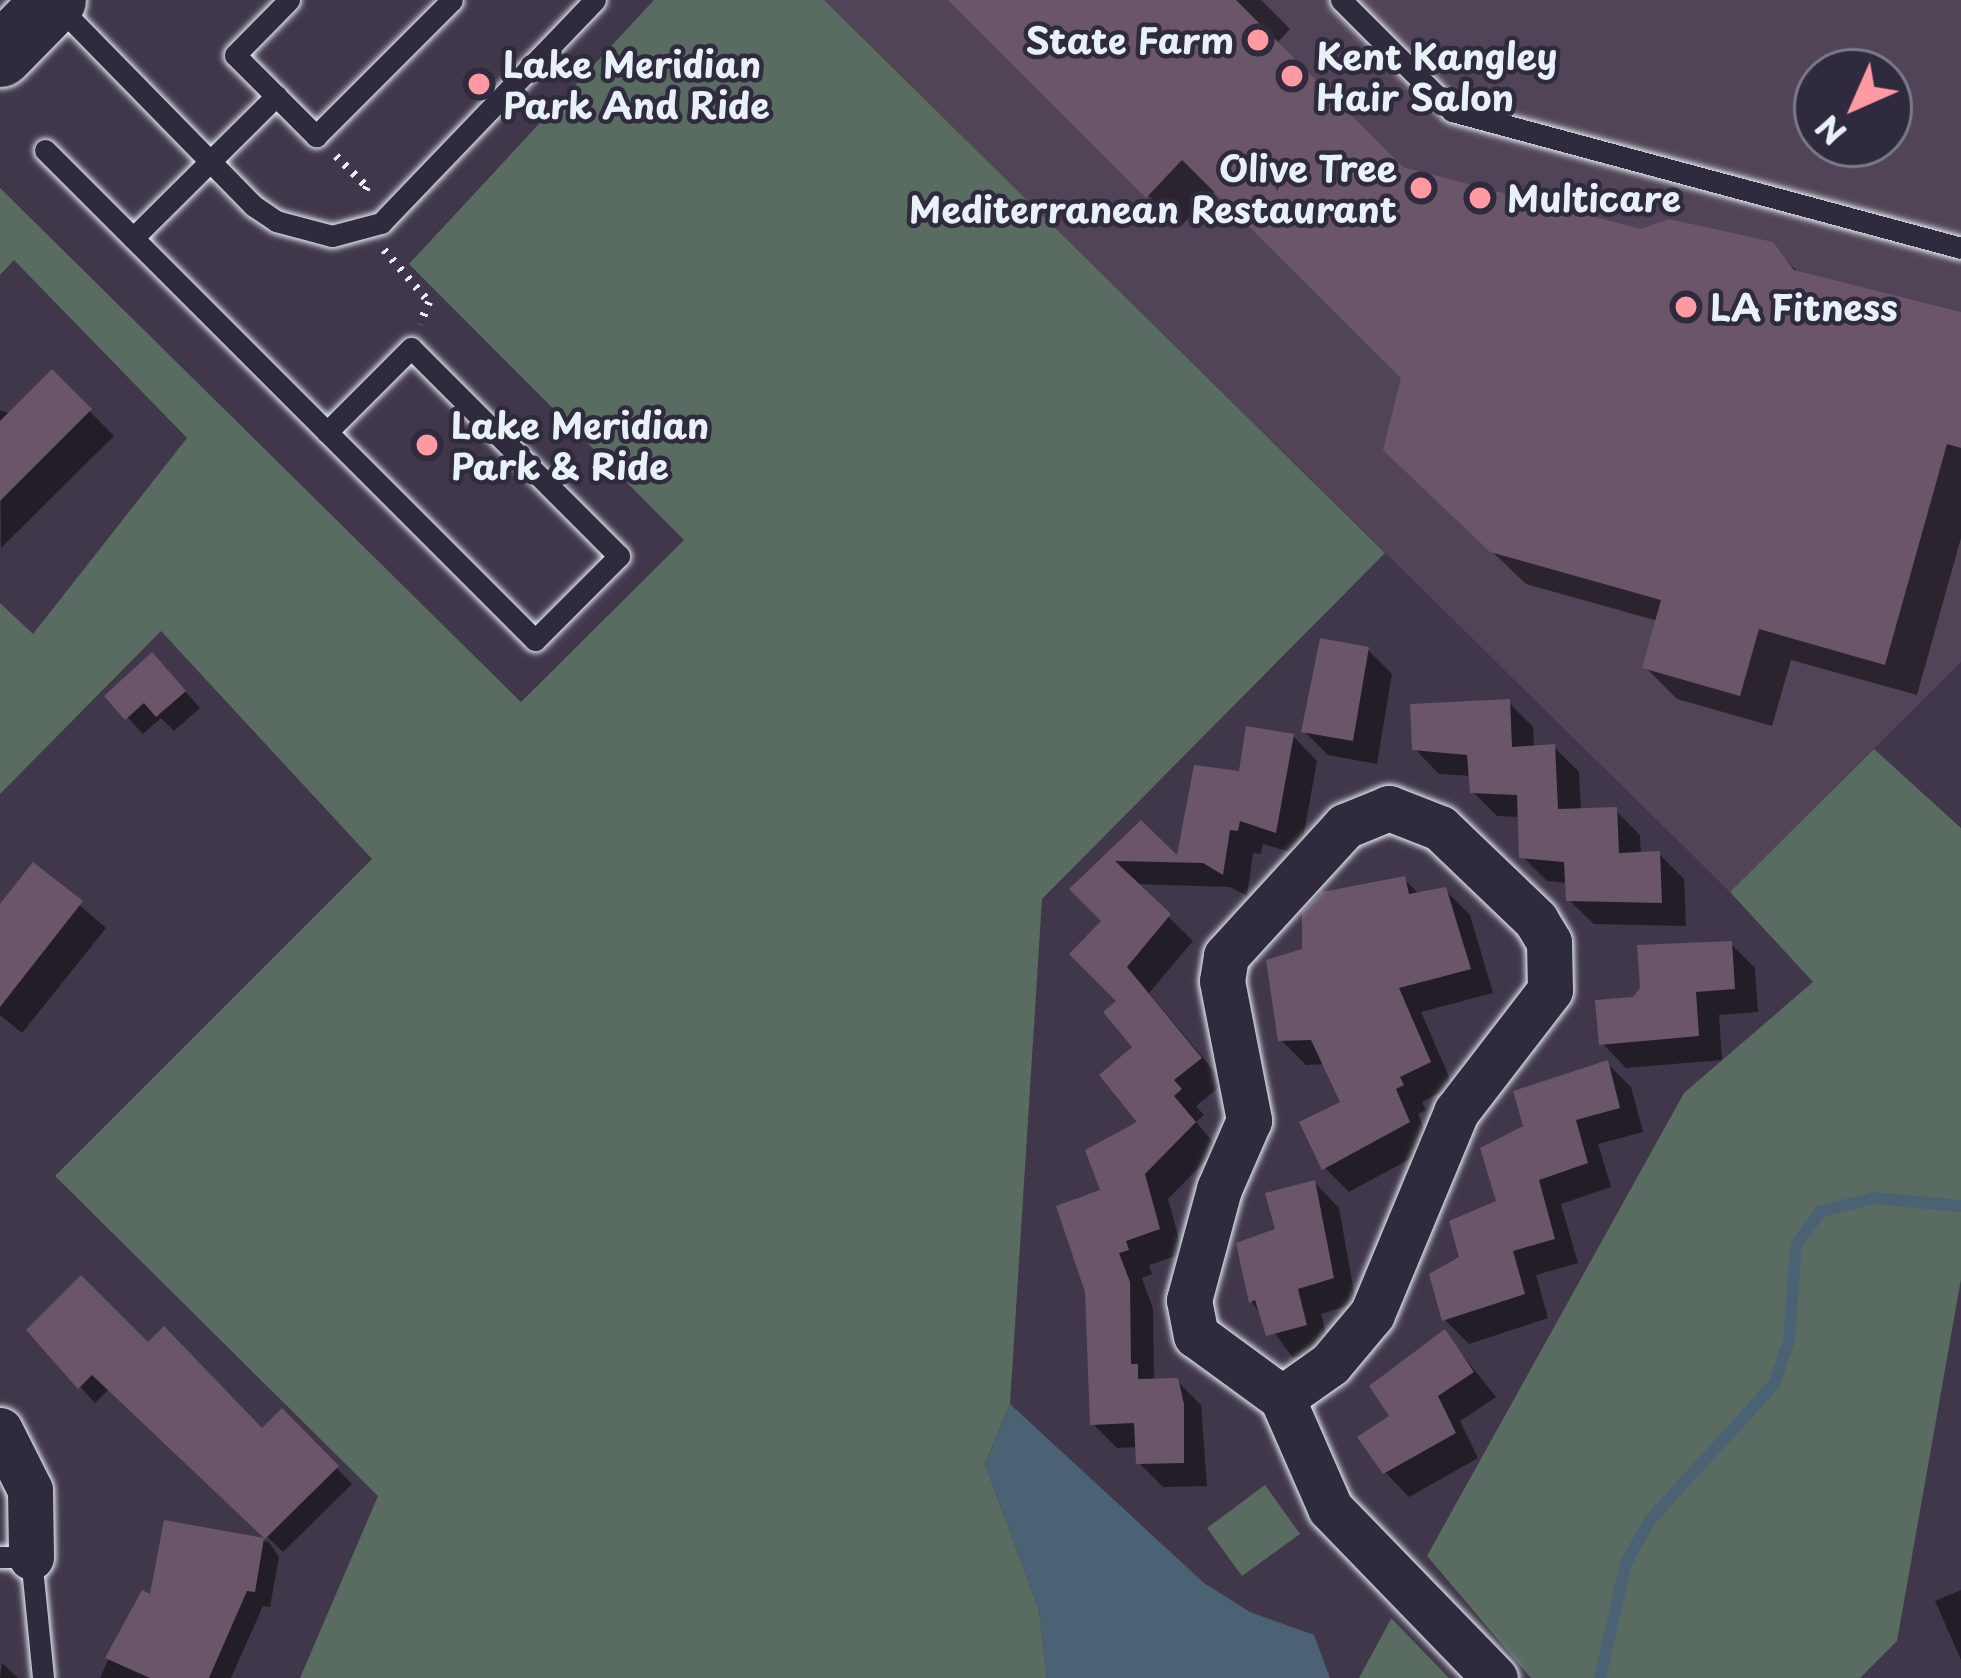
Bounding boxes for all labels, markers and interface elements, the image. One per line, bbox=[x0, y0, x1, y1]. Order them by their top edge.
place label: State Farm bbox=[1024, 18, 1234, 62]
marker: State Farm bbox=[1245, 27, 1271, 53]
place label: Kent Kangley Hair Salon bbox=[1316, 33, 1558, 118]
place label: Lake Meridian Park And Ride bbox=[503, 41, 764, 126]
north arrow bbox=[1793, 48, 1913, 168]
marker: Kent Kangley Hair Salon bbox=[1279, 63, 1305, 89]
marker: Lake Meridian Park And Ride bbox=[466, 71, 492, 97]
text: N bbox=[1803, 104, 1857, 158]
place label: Olive Tree Mediterranean Restaurant bbox=[909, 145, 1397, 230]
marker: Olive Tree Mediterranean Restaurant bbox=[1408, 175, 1434, 201]
place label: Multicare bbox=[1507, 176, 1681, 220]
marker: Multicare bbox=[1464, 182, 1496, 214]
place label: LA Fitness bbox=[1710, 285, 1895, 329]
marker: LA Fitness bbox=[1673, 294, 1699, 320]
place label: Lake Meridian Park & Ride bbox=[451, 402, 708, 487]
marker: Lake Meridian Park & Ride bbox=[414, 432, 440, 458]

